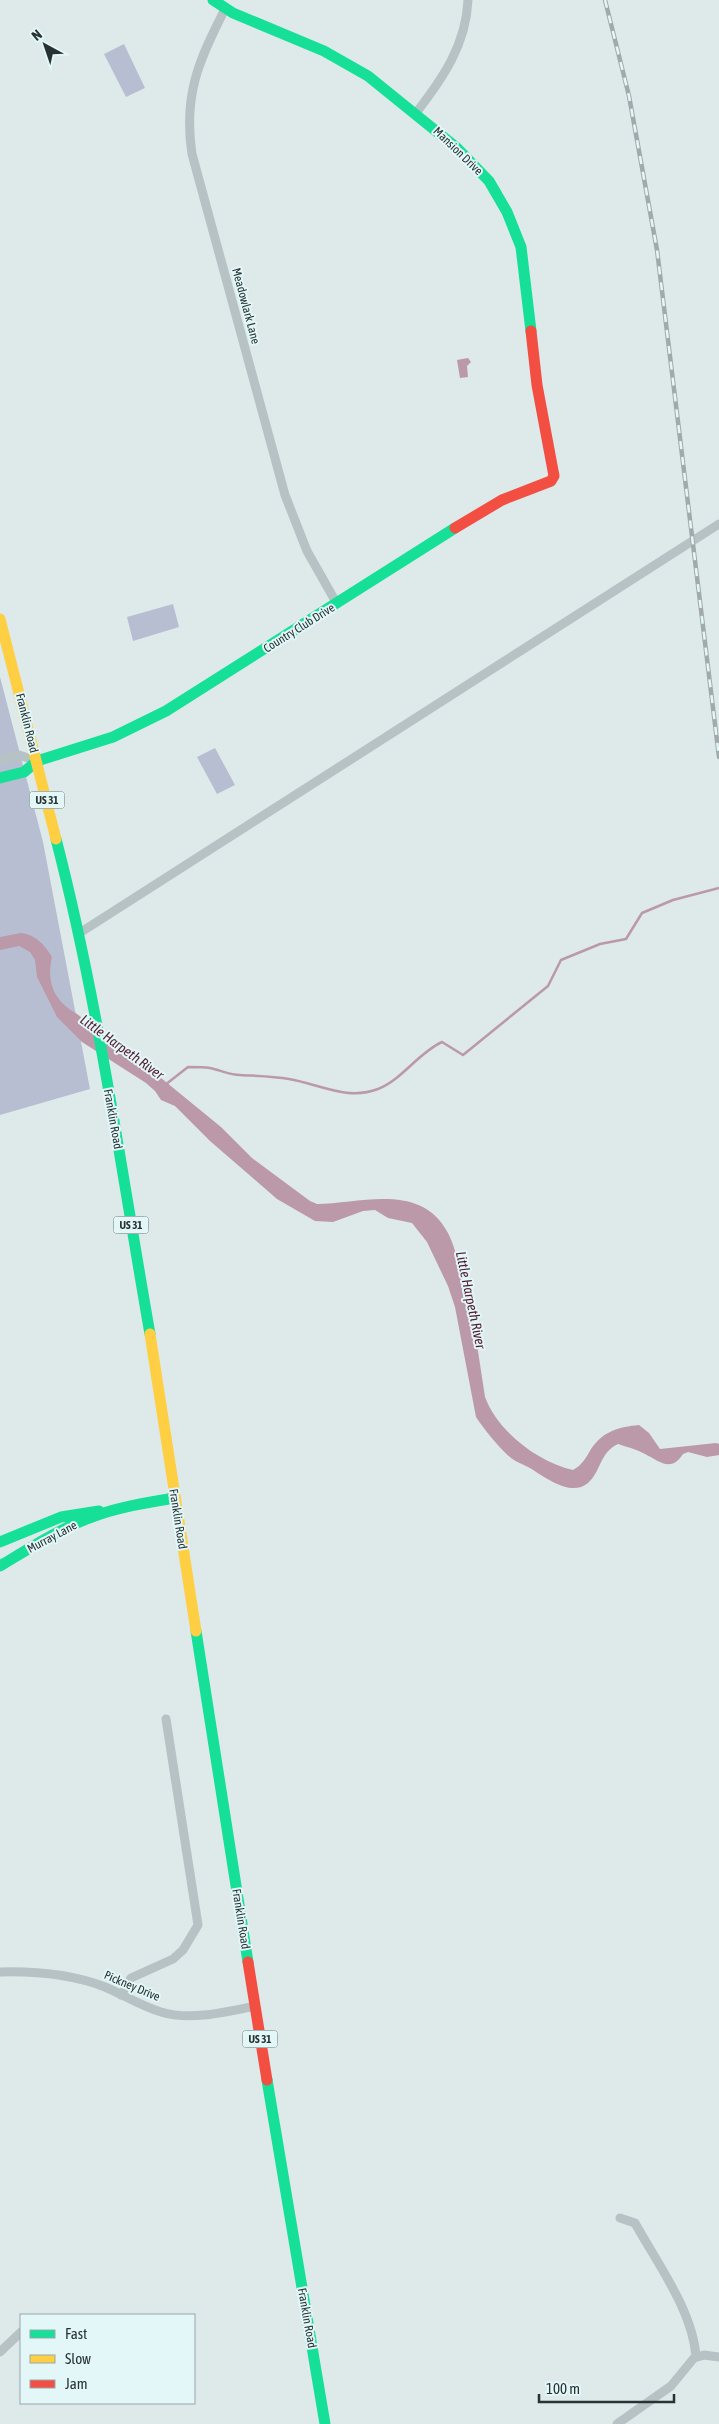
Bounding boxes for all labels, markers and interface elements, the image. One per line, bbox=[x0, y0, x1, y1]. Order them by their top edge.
north arrow bbox=[20, 20, 70, 70]
text: N bbox=[28, 26, 45, 44]
street label: Mansion Drive bbox=[431, 124, 485, 178]
street label: Meadowlark Lane bbox=[229, 266, 263, 346]
street label: Country Club Drive bbox=[261, 601, 337, 655]
street label: Franklin Road bbox=[13, 692, 41, 754]
road number: US 31 bbox=[30, 792, 64, 808]
water label: Little Harpeth River bbox=[77, 1011, 168, 1083]
street label: Franklin Road bbox=[101, 1088, 125, 1150]
road number: US 31 bbox=[114, 1216, 148, 1234]
water label: Little Harpeth River bbox=[453, 1250, 489, 1351]
street label: Franklin Road bbox=[166, 1488, 190, 1550]
street label: Murray Lane bbox=[25, 1518, 79, 1556]
street label: Franklin Road bbox=[229, 1888, 253, 1950]
street label: Pickney Drive bbox=[102, 1968, 162, 2004]
road number: US 31 bbox=[242, 2030, 278, 2048]
street label: Franklin Road bbox=[295, 2287, 319, 2349]
legend bbox=[20, 2314, 195, 2404]
text: Fast bbox=[65, 2325, 87, 2342]
text: Slow bbox=[65, 2350, 91, 2367]
scale bar bbox=[539, 2372, 674, 2404]
text: Jam bbox=[65, 2375, 88, 2392]
text: 100 m bbox=[546, 2380, 580, 2397]

